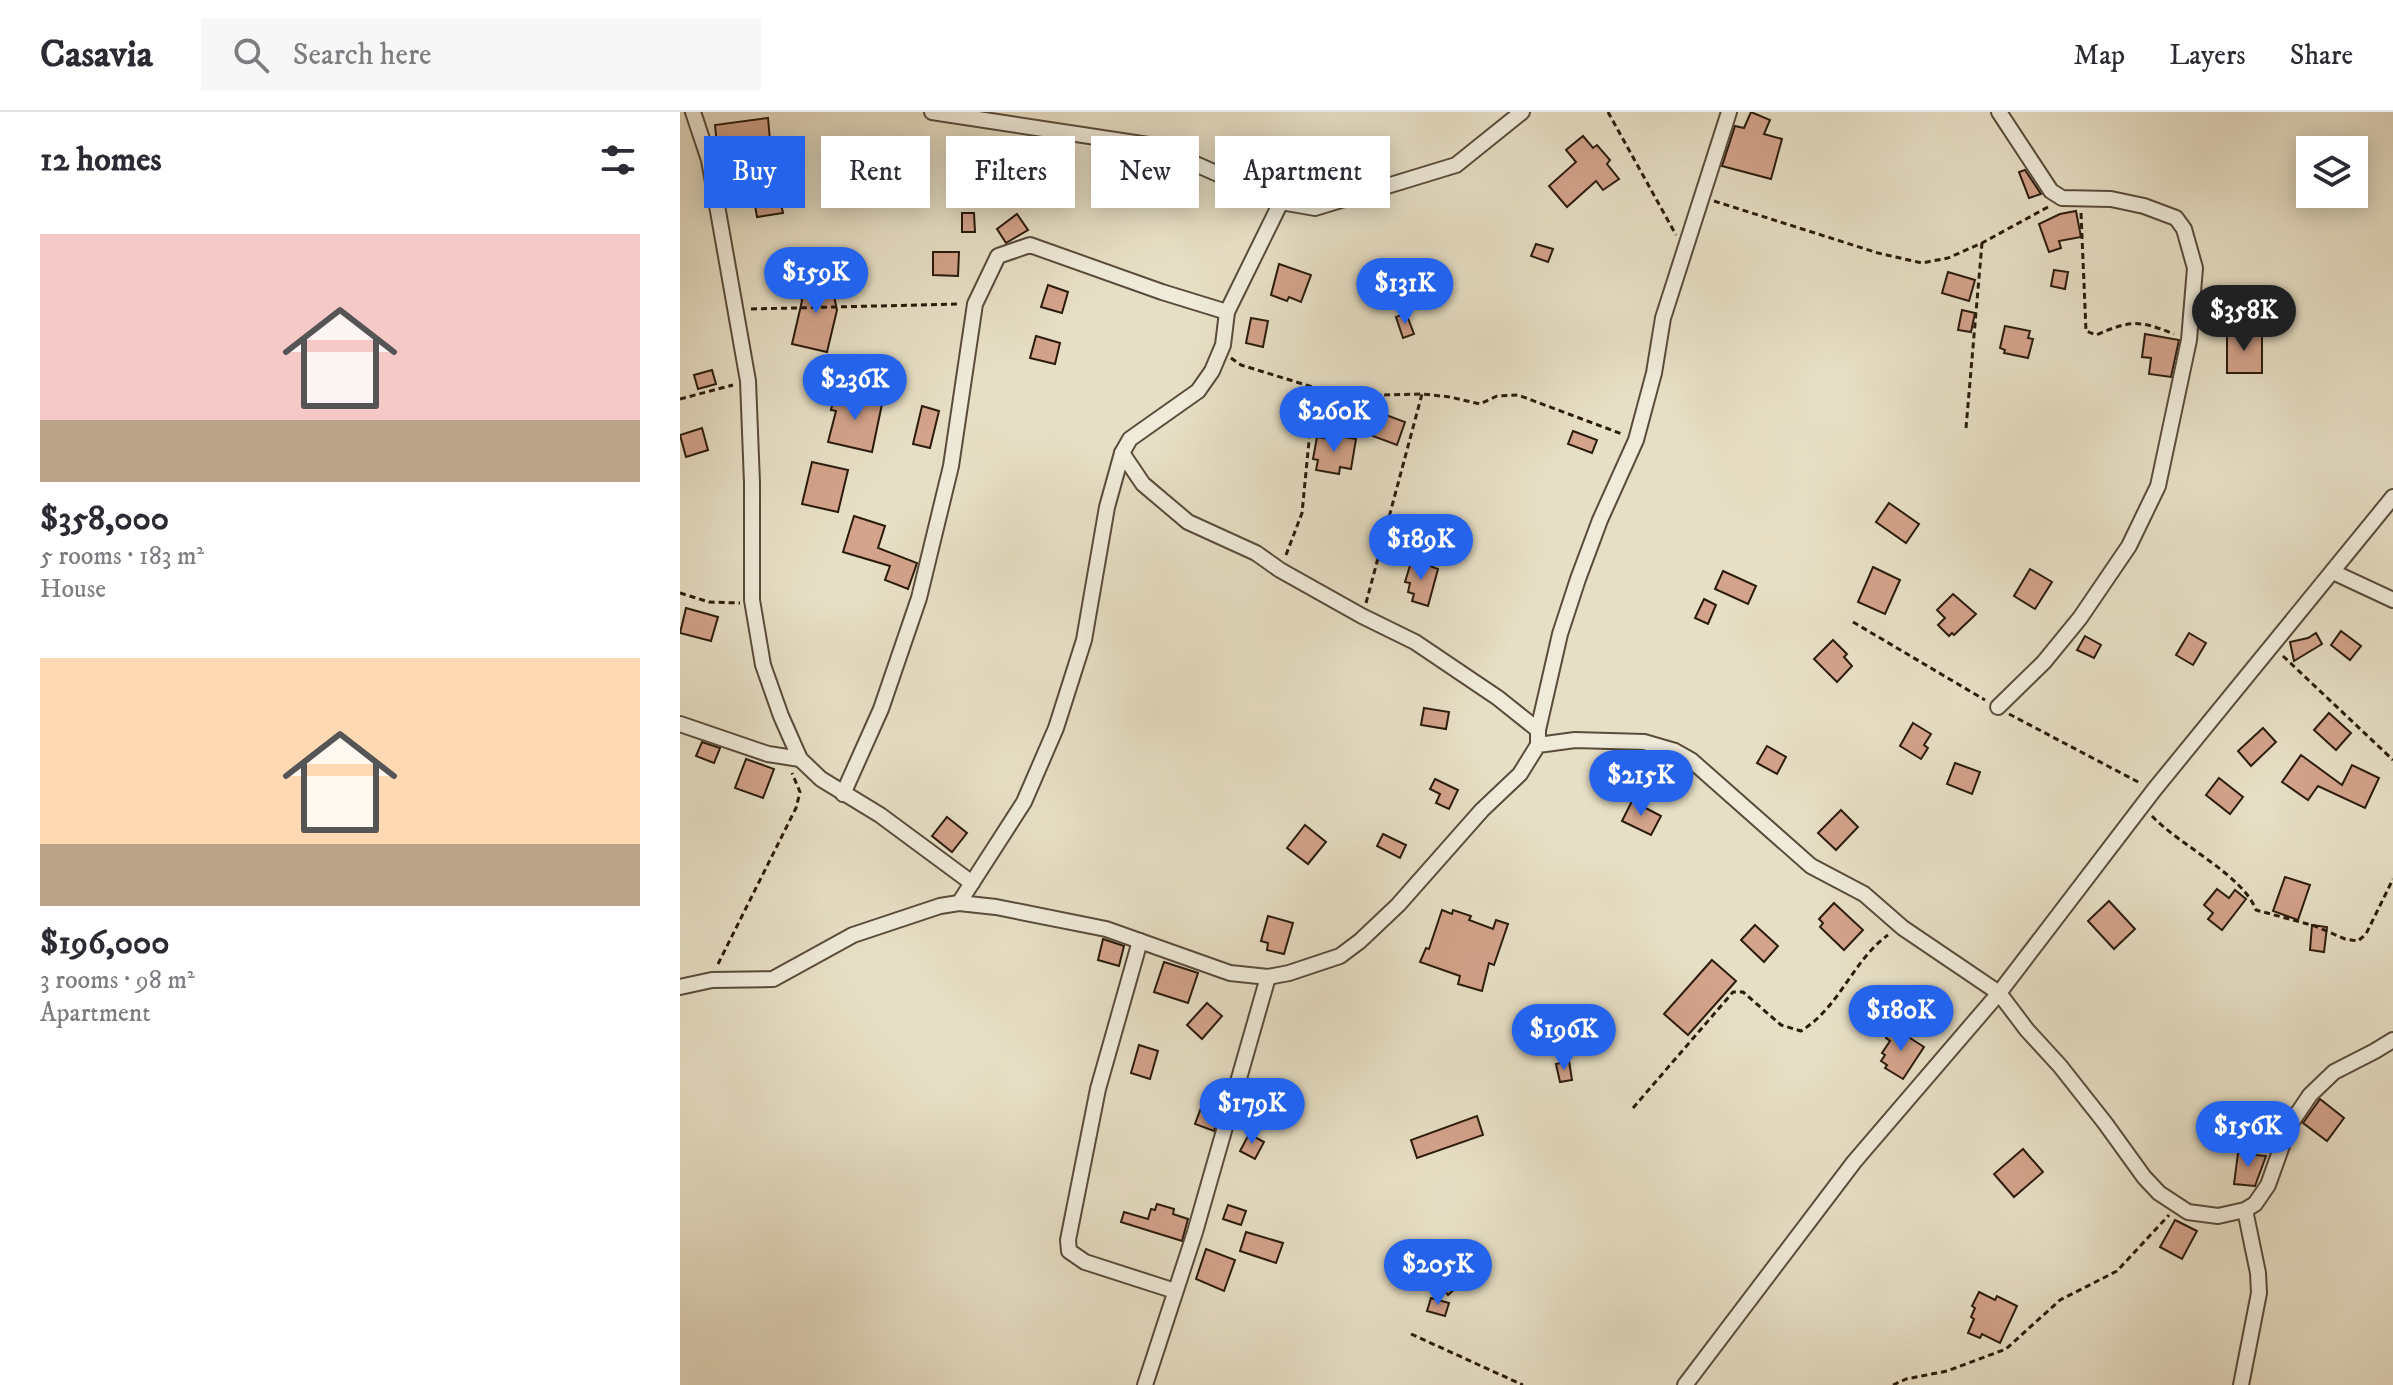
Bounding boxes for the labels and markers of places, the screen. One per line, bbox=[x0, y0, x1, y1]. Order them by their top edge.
pin: $159K bbox=[760, 247, 872, 315]
pin: $131K bbox=[1349, 258, 1461, 326]
pin: $358K bbox=[2188, 285, 2300, 353]
pin: $236K bbox=[799, 354, 911, 422]
pin: $260K bbox=[1278, 386, 1390, 454]
pin: $189K bbox=[1365, 514, 1477, 582]
pin: $215K bbox=[1585, 750, 1697, 818]
pin: $180K bbox=[1845, 985, 1957, 1053]
pin: $196K bbox=[1508, 1004, 1620, 1072]
pin: $179K bbox=[1196, 1078, 1308, 1146]
pin: $156K bbox=[2192, 1101, 2304, 1169]
pin: $205K bbox=[1382, 1239, 1494, 1307]

